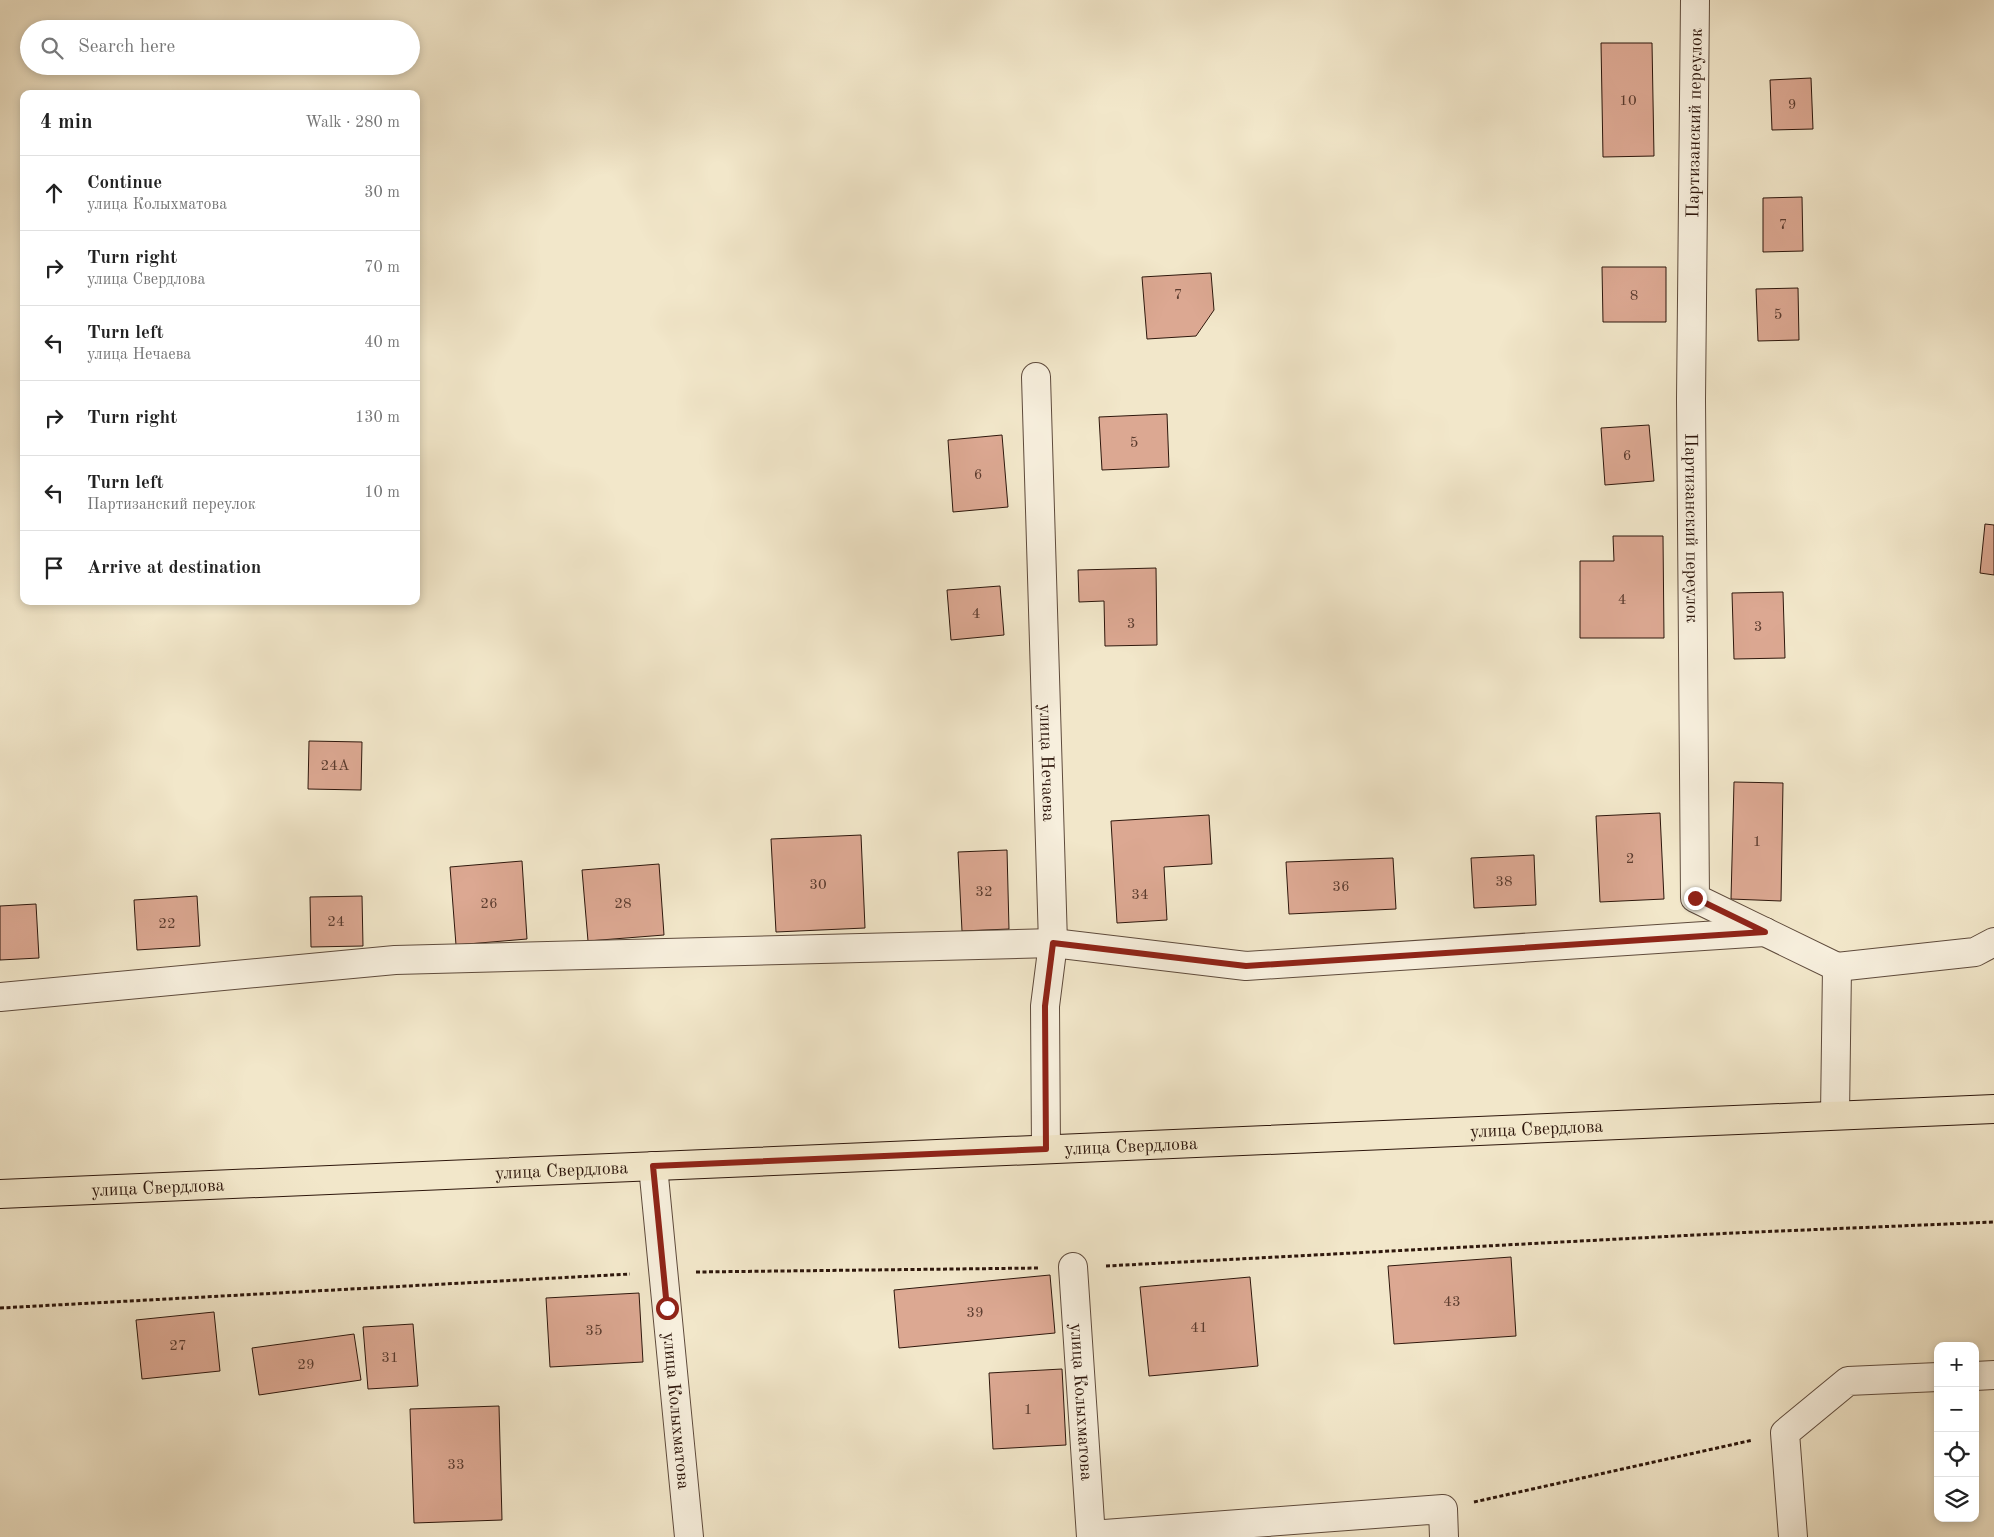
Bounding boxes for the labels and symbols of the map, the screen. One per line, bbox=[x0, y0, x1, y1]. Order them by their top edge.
street label: Партизанский переулок bbox=[1684, 28, 1706, 218]
house number: 10 bbox=[1619, 94, 1637, 109]
house number: 9 bbox=[1788, 98, 1796, 113]
house number: 7 bbox=[1779, 218, 1787, 233]
house number: 7 bbox=[1174, 288, 1182, 303]
house number: 8 bbox=[1630, 289, 1638, 304]
house number: 5 bbox=[1774, 308, 1782, 323]
street label: Партизанский переулок bbox=[1681, 433, 1701, 623]
house number: 5 bbox=[1130, 436, 1138, 451]
house number: 6 bbox=[1623, 449, 1631, 464]
house number: 6 bbox=[974, 468, 982, 483]
house number: 4 bbox=[1618, 593, 1626, 608]
house number: 4 bbox=[972, 607, 980, 622]
house number: 3 bbox=[1127, 617, 1135, 632]
house number: 3 bbox=[1754, 620, 1762, 635]
street label: улица Нечаева bbox=[1036, 704, 1057, 822]
house number: 24А bbox=[321, 759, 350, 774]
house number: 1 bbox=[1753, 835, 1761, 850]
house number: 2 bbox=[1626, 852, 1634, 867]
house number: 38 bbox=[1495, 875, 1513, 890]
house number: 30 bbox=[809, 878, 827, 893]
house number: 36 bbox=[1332, 880, 1350, 895]
house number: 32 bbox=[975, 885, 993, 900]
route end bbox=[1684, 887, 1707, 910]
house number: 34 bbox=[1131, 888, 1149, 903]
house number: 26 bbox=[480, 897, 498, 912]
house number: 28 bbox=[614, 897, 632, 912]
house number: 24 bbox=[327, 915, 345, 930]
house number: 22 bbox=[158, 917, 176, 932]
street label: улица Свердлова bbox=[1470, 1118, 1604, 1141]
street label: улица Свердлова bbox=[1064, 1135, 1198, 1159]
street label: улица Свердлова bbox=[495, 1159, 629, 1183]
street label: улица Свердлова bbox=[91, 1176, 225, 1200]
house number: 43 bbox=[1443, 1295, 1461, 1310]
route start bbox=[656, 1297, 679, 1320]
house number: 39 bbox=[966, 1306, 984, 1321]
house number: 41 bbox=[1190, 1321, 1208, 1336]
street label: улица Колыхматова bbox=[1067, 1322, 1095, 1481]
house number: 35 bbox=[585, 1324, 603, 1339]
street label: улица Колыхматова bbox=[659, 1332, 692, 1490]
house number: 27 bbox=[169, 1339, 187, 1354]
house number: 31 bbox=[381, 1351, 399, 1366]
house number: 29 bbox=[297, 1358, 315, 1373]
house number: 1 bbox=[1024, 1403, 1032, 1418]
house number: 33 bbox=[447, 1458, 465, 1473]

